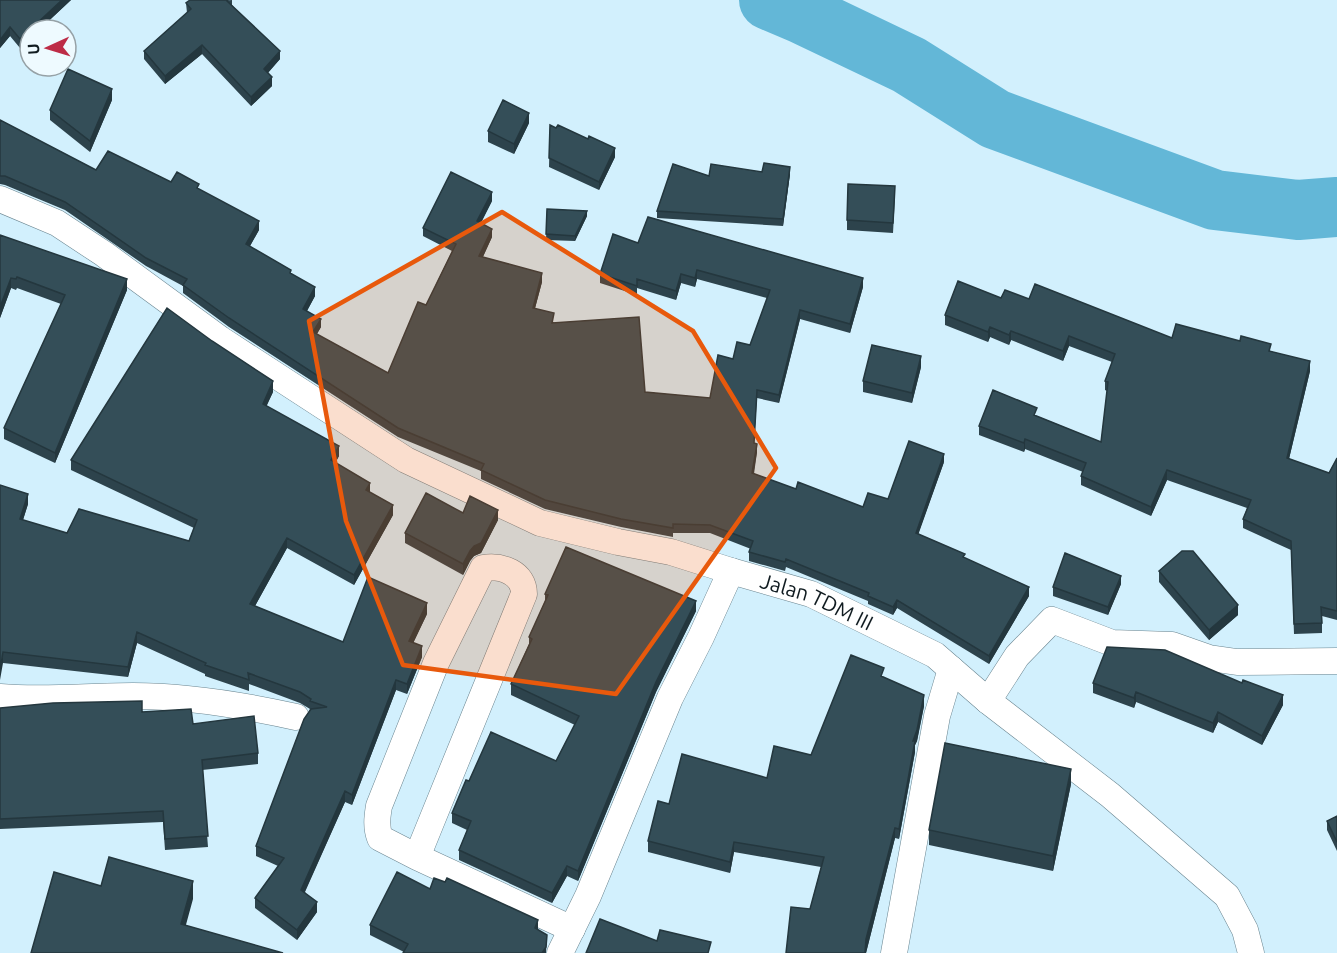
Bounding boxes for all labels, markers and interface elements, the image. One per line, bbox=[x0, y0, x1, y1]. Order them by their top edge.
north arrow bbox=[18, 18, 78, 78]
text: U bbox=[24, 43, 42, 55]
street label: Jalan TDM III bbox=[758, 568, 877, 635]

